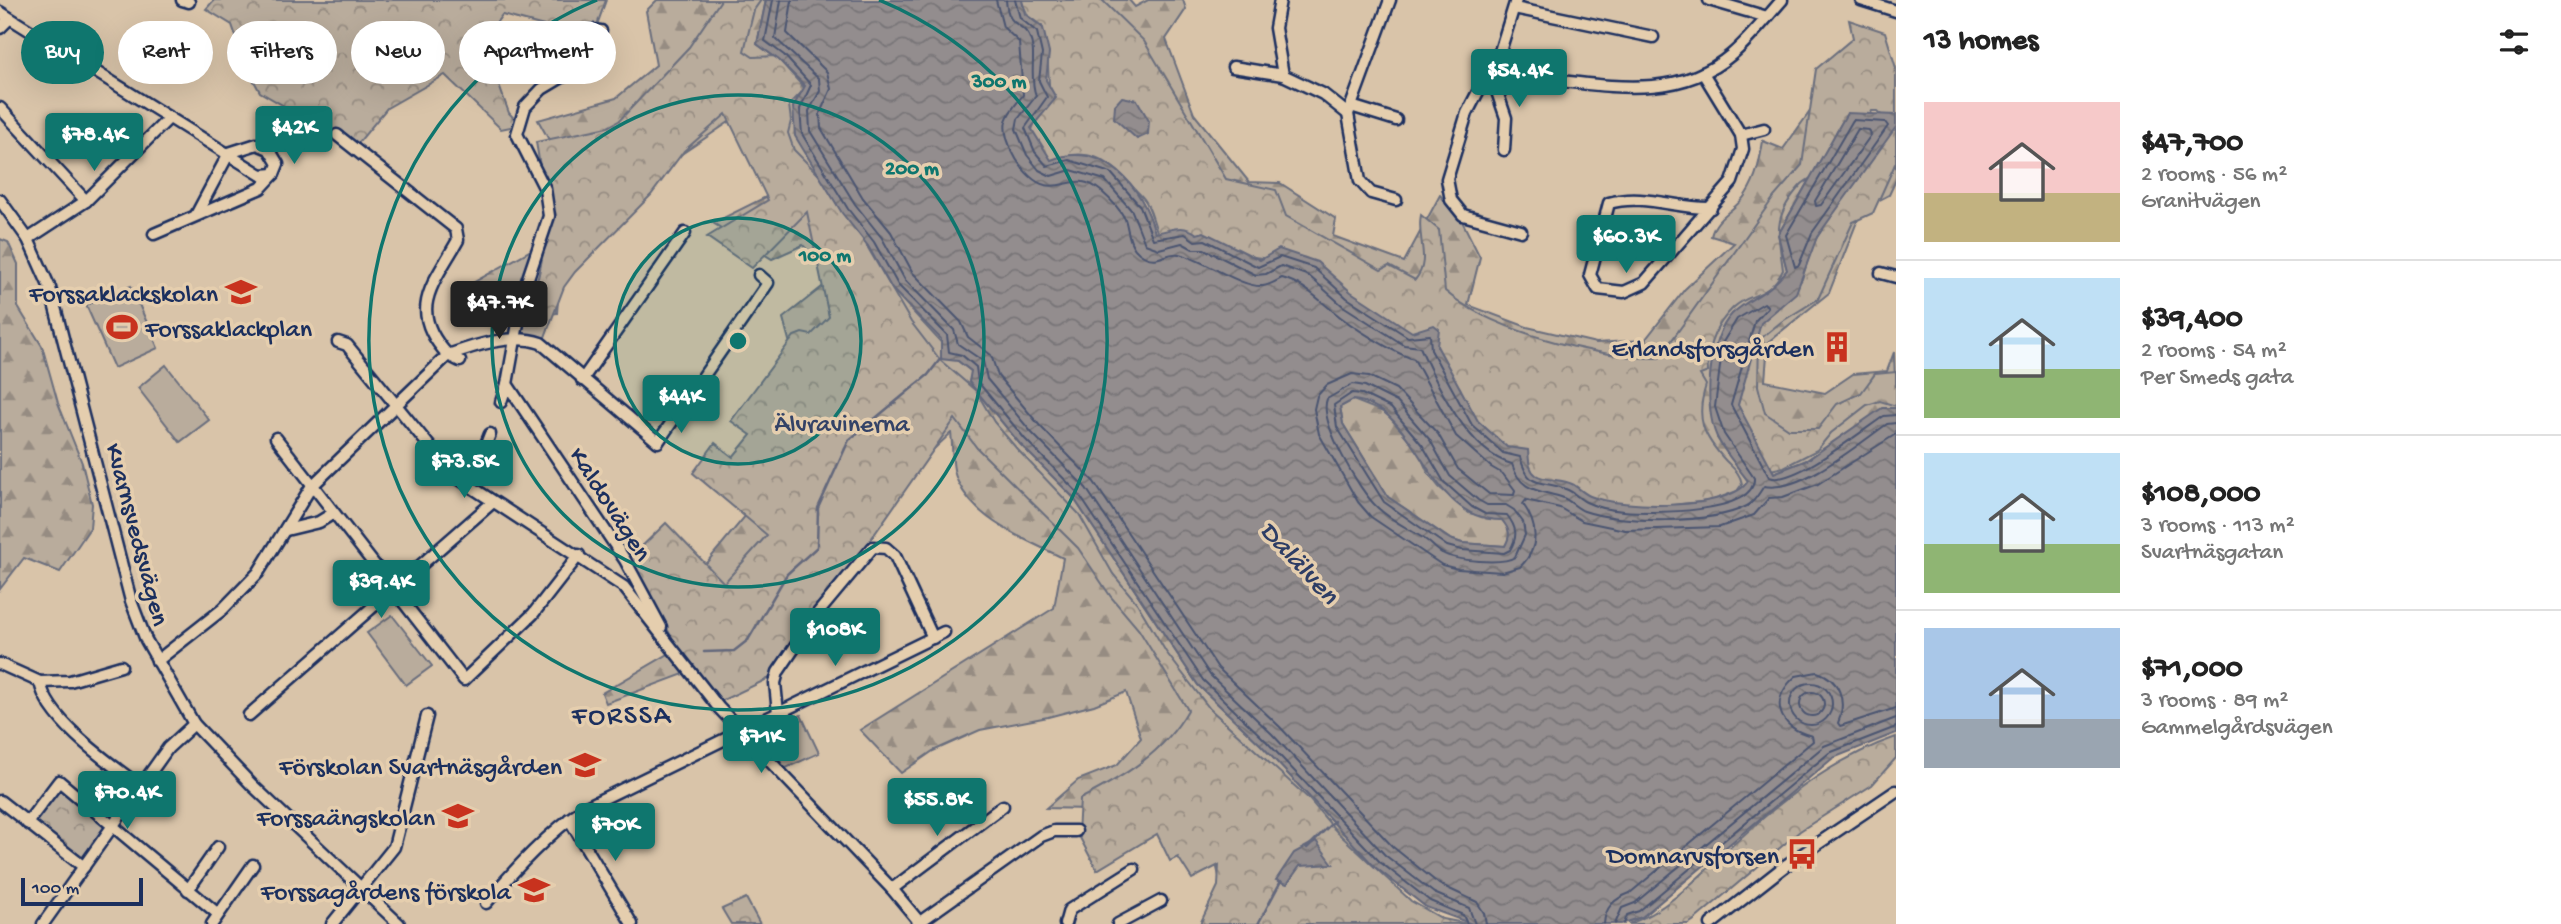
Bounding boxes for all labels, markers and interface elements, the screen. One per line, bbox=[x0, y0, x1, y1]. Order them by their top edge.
chip: Buy bbox=[21, 21, 104, 84]
chip: Rent bbox=[118, 21, 213, 84]
chip: Filters bbox=[227, 21, 337, 84]
chip: New bbox=[351, 21, 445, 84]
chip: Apartment bbox=[459, 21, 616, 84]
icon: filters bbox=[2495, 23, 2533, 61]
text: 13 homes bbox=[1924, 25, 2038, 60]
pin: $54.4K bbox=[1462, 50, 1576, 109]
text: $54.4K bbox=[1487, 58, 1551, 85]
text: 300 m bbox=[971, 71, 1026, 96]
pin: $42K bbox=[253, 106, 335, 166]
pin: $78.4K bbox=[37, 114, 151, 173]
text: $42K bbox=[271, 115, 317, 142]
text: $78.4K bbox=[61, 122, 127, 149]
text: $47,700 bbox=[2141, 127, 2243, 162]
icon: home bbox=[1980, 130, 2064, 214]
text: 200 m bbox=[885, 158, 939, 183]
text: 2 rooms · 56 m² bbox=[2141, 162, 2287, 189]
text: Granitvägen bbox=[2141, 189, 2261, 216]
pin: $60.3K bbox=[1569, 216, 1683, 275]
text: $60.3K bbox=[1593, 224, 1659, 251]
text: 100 m bbox=[798, 245, 851, 270]
school or university icon: Forssaklackskolan bbox=[224, 275, 258, 309]
place label: Forssaklackskolan bbox=[28, 281, 219, 312]
pin: $47.7K bbox=[442, 282, 556, 341]
text: $47.7K bbox=[466, 290, 532, 317]
text: $39,400 bbox=[2141, 303, 2243, 338]
icon: home bbox=[1980, 306, 2064, 390]
sports icon: Forssaklackplan bbox=[105, 310, 139, 344]
place label: Forssaklackplan bbox=[144, 316, 313, 347]
centre of rings bbox=[726, 329, 750, 353]
building icon: Erlandsforsgården bbox=[1820, 330, 1854, 364]
place label: Erlandsforsgården bbox=[1612, 336, 1815, 367]
text: 2 rooms · 54 m² bbox=[2141, 338, 2287, 365]
text: Per Smeds gata bbox=[2141, 365, 2293, 392]
pin: $44K bbox=[640, 376, 722, 435]
text: $44K bbox=[659, 384, 703, 411]
park label: Älvravinerna bbox=[774, 411, 911, 442]
pin: $73.5K bbox=[407, 440, 521, 500]
street label: Kvarnsvedsvägen bbox=[95, 441, 174, 630]
street label: Kaldovägen bbox=[560, 443, 657, 569]
text: $73.5K bbox=[431, 449, 497, 476]
text: $108,000 bbox=[2141, 478, 2261, 513]
icon: home bbox=[1980, 481, 2064, 565]
text: 3 rooms · 113 m² bbox=[2141, 513, 2295, 540]
water label: Dalälven bbox=[1251, 516, 1345, 613]
text: Svartnäsgatan bbox=[2141, 540, 2283, 567]
pin: $39.4K bbox=[324, 560, 438, 620]
text: $39.4K bbox=[349, 569, 413, 596]
pin: $108K bbox=[786, 608, 884, 668]
text: $108K bbox=[806, 617, 864, 644]
text: $71,000 bbox=[2141, 653, 2243, 688]
icon: home bbox=[1980, 656, 2064, 740]
text: 3 rooms · 89 m² bbox=[2141, 688, 2288, 715]
district label: FORSSA bbox=[571, 701, 672, 734]
text: Gammelgårdsvägen bbox=[2141, 715, 2333, 742]
pin: $71K bbox=[720, 716, 802, 775]
text: $71K bbox=[739, 724, 783, 751]
school or university icon: Förskolan Svartnäsgården bbox=[568, 748, 602, 782]
place label: Förskolan Svartnäsgården bbox=[278, 754, 563, 785]
pin: $70.4K bbox=[70, 772, 184, 831]
pin: $55.8K bbox=[880, 778, 994, 838]
text: $70.4K bbox=[94, 780, 160, 807]
text: $55.8K bbox=[903, 787, 971, 814]
school or university icon: Forssaängskolan bbox=[441, 799, 475, 833]
pin: $70K bbox=[574, 804, 656, 863]
place label: Forssaängskolan bbox=[256, 805, 436, 836]
text: $70K bbox=[591, 812, 639, 839]
bus stop icon: Domnarvsforsen bbox=[1785, 837, 1819, 871]
place label: Domnarvsforsen bbox=[1605, 843, 1780, 874]
school or university icon: Forssagårdens förskola bbox=[517, 873, 551, 907]
scale bar bbox=[21, 875, 144, 907]
text: 100 m bbox=[32, 878, 79, 901]
place label: Forssagårdens förskola bbox=[260, 879, 513, 910]

